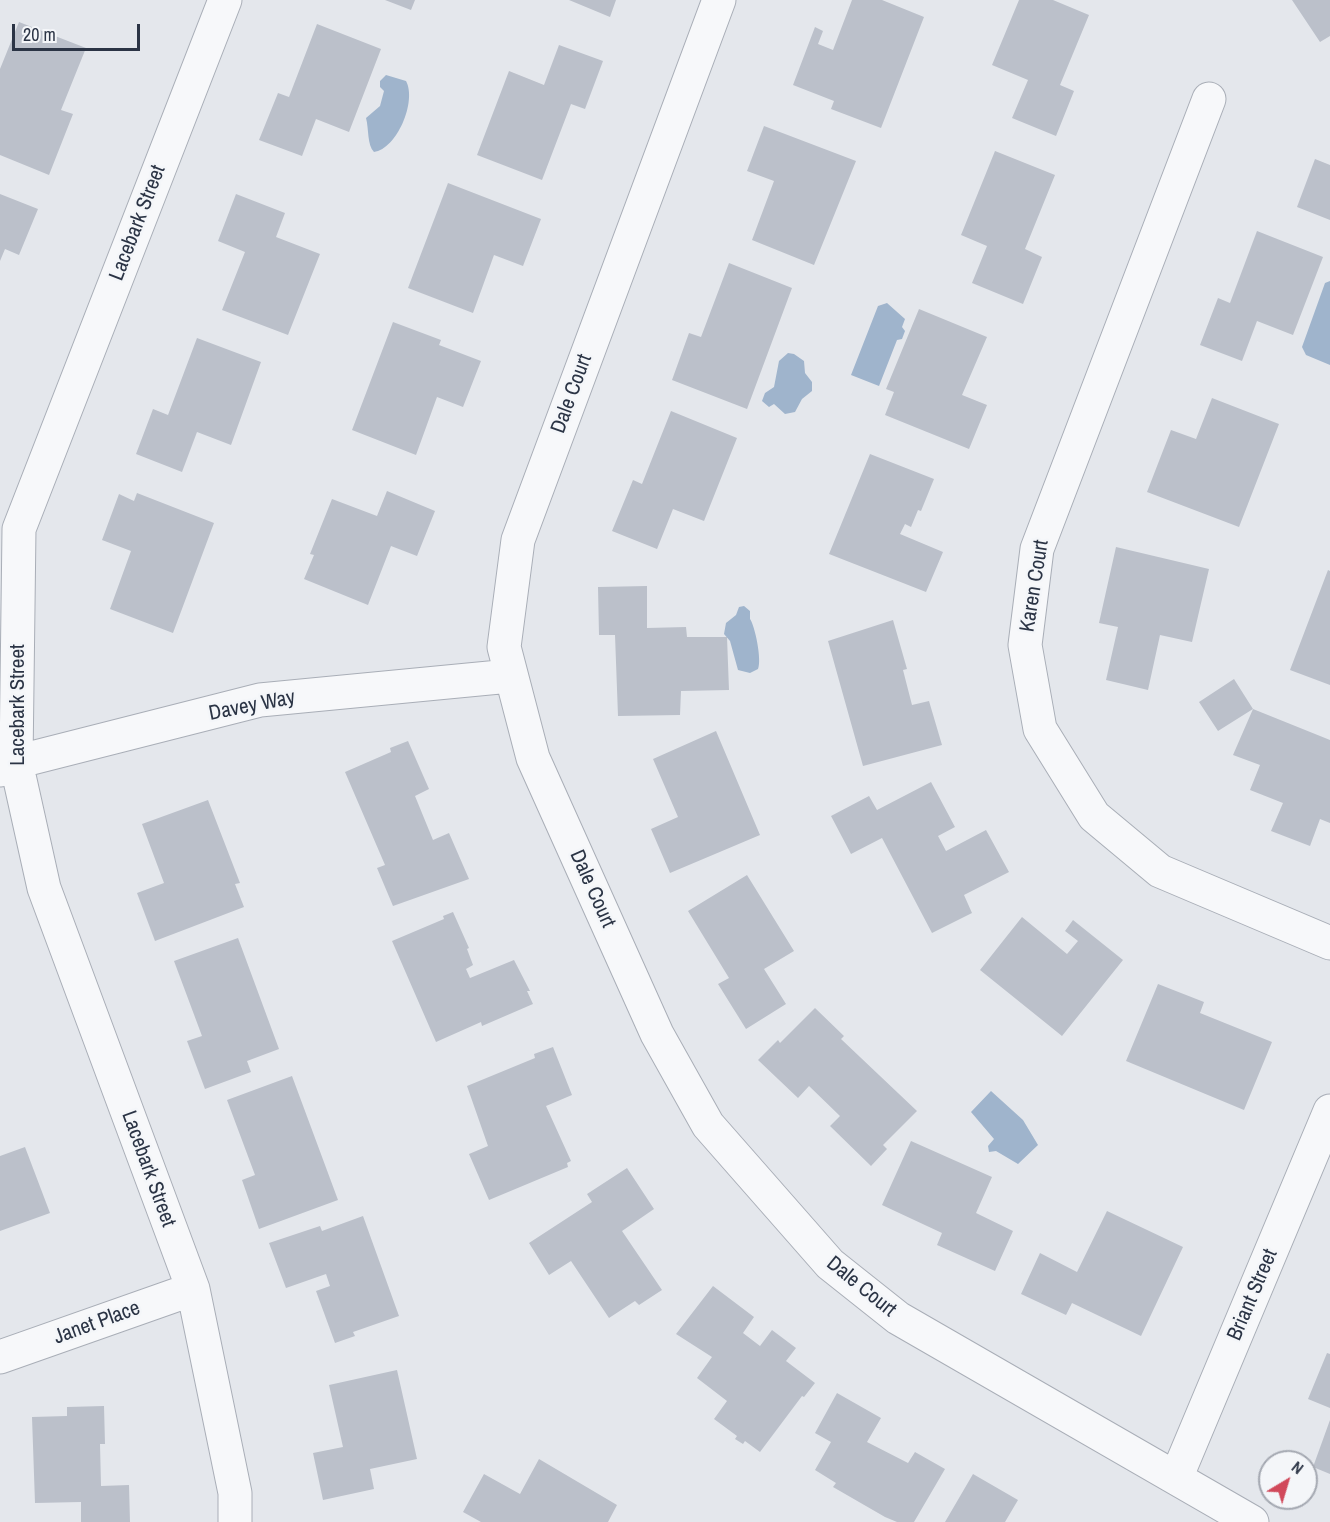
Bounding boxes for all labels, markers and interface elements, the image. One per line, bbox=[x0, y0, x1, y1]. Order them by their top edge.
scale bar bbox=[15, 12, 142, 50]
text: 20 m bbox=[23, 22, 56, 47]
street label: Lacebark Street bbox=[104, 162, 172, 284]
street label: Dale Court bbox=[546, 351, 598, 437]
street label: Karen Court bbox=[1015, 538, 1055, 634]
street label: Lacebark Street bbox=[5, 644, 31, 766]
street label: Davey Way bbox=[207, 685, 297, 727]
street label: Dale Court bbox=[564, 846, 620, 932]
street label: Lacebark Street bbox=[115, 1108, 181, 1230]
street label: Briant Street bbox=[1223, 1246, 1283, 1344]
street label: Dale Court bbox=[821, 1251, 901, 1323]
street label: Janet Place bbox=[50, 1296, 144, 1350]
north arrow bbox=[1258, 1450, 1318, 1510]
text: N bbox=[1287, 1456, 1308, 1479]

